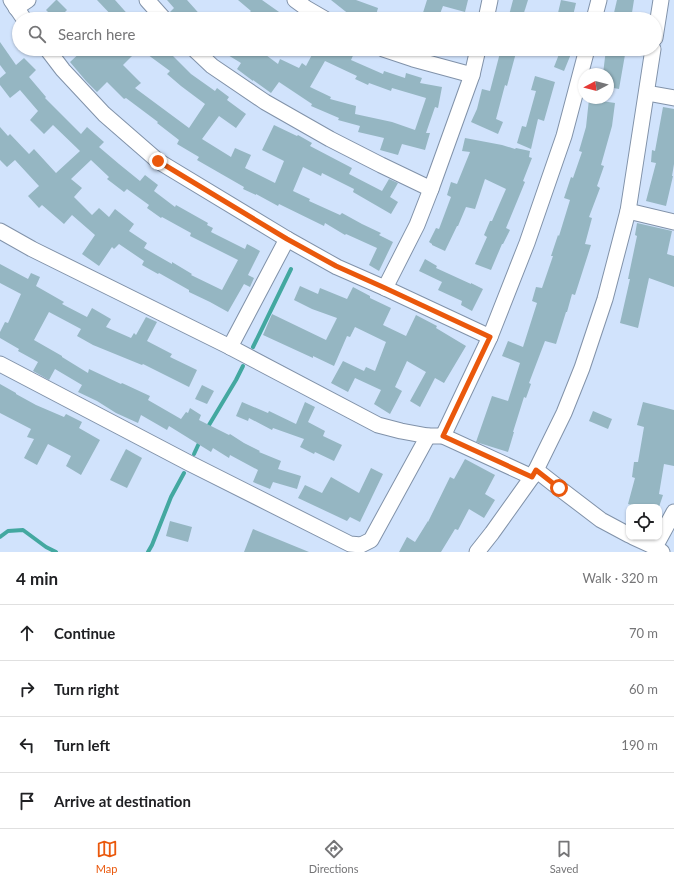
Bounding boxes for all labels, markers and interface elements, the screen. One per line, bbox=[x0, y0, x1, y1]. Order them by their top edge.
search box bbox=[12, 12, 662, 56]
icon: search bbox=[26, 23, 48, 45]
text: Search here bbox=[58, 25, 135, 43]
north arrow bbox=[578, 68, 614, 104]
route end bbox=[149, 152, 167, 170]
route start bbox=[550, 479, 568, 497]
map controls bbox=[626, 504, 662, 540]
button: locate bbox=[626, 504, 662, 540]
text: 4 min bbox=[16, 568, 58, 589]
text: Walk · 320 m bbox=[582, 570, 658, 586]
icon: ahead bbox=[16, 622, 38, 644]
text: Continue bbox=[54, 624, 115, 642]
text: 70 m bbox=[629, 625, 658, 641]
icon: right bbox=[16, 678, 38, 700]
text: Turn right bbox=[54, 680, 119, 698]
text: 60 m bbox=[629, 681, 658, 697]
icon: left bbox=[16, 734, 38, 756]
text: Turn left bbox=[54, 736, 110, 754]
text: 190 m bbox=[621, 737, 658, 753]
icon: arrive bbox=[16, 790, 38, 812]
text: Arrive at destination bbox=[54, 792, 191, 810]
tab: Map bbox=[96, 838, 118, 875]
tab: Directions bbox=[309, 838, 358, 875]
tab: Saved bbox=[550, 838, 578, 875]

